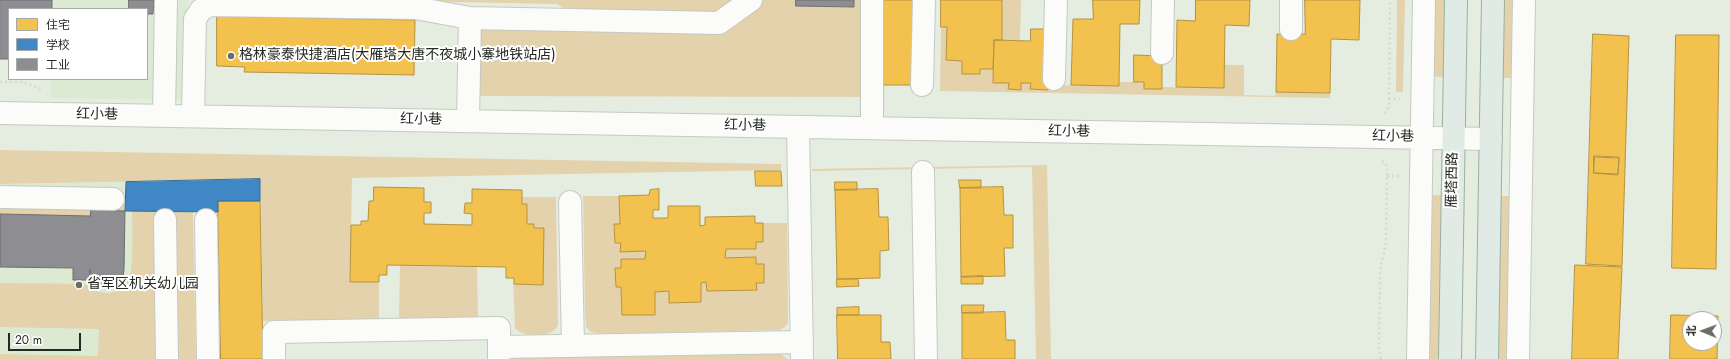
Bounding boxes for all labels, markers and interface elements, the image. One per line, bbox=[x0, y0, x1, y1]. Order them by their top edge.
legend bbox=[8, 8, 148, 80]
text: 住宅 bbox=[46, 16, 70, 34]
text: 学校 bbox=[46, 36, 70, 54]
place label: 格林豪泰快捷酒店(大雁塔大唐不夜城小寨地铁站店) bbox=[239, 48, 556, 64]
marker: 格林豪泰快捷酒店(大雁塔大唐不夜城小寨地铁站店) bbox=[226, 51, 236, 61]
text: 工业 bbox=[46, 56, 70, 74]
street label: 红小巷 bbox=[76, 106, 118, 124]
street label: 红小巷 bbox=[400, 111, 442, 129]
street label: 红小巷 bbox=[724, 117, 766, 135]
street label: 红小巷 bbox=[1048, 123, 1090, 141]
street label: 红小巷 bbox=[1372, 128, 1414, 146]
street label: 雁塔西路 bbox=[1444, 152, 1462, 208]
place label: 省军区机关幼儿园 bbox=[87, 277, 199, 293]
marker: 省军区机关幼儿园 bbox=[74, 280, 84, 290]
north arrow bbox=[1682, 311, 1722, 351]
scale bar bbox=[10, 325, 83, 351]
text: 北 bbox=[1683, 325, 1699, 336]
text: 20 m bbox=[15, 331, 42, 349]

